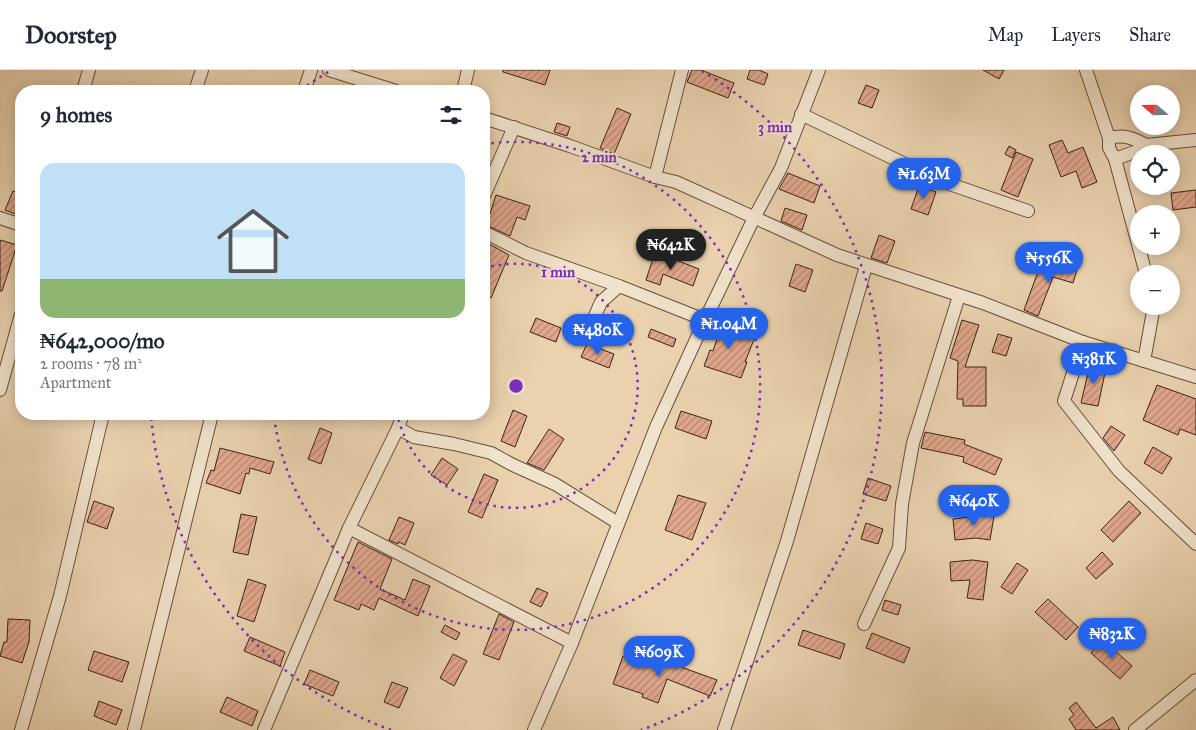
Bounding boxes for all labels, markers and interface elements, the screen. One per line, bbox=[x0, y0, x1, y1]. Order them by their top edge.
text: Doorstep bbox=[25, 20, 117, 50]
text: Map bbox=[988, 24, 1023, 46]
text: Layers bbox=[1051, 24, 1101, 46]
text: Share bbox=[1129, 24, 1171, 46]
north arrow bbox=[1130, 85, 1180, 135]
map controls bbox=[1130, 85, 1180, 315]
icon: filters bbox=[437, 101, 465, 129]
text: 9 homes bbox=[40, 102, 112, 128]
text: 3 min bbox=[758, 118, 793, 137]
button: locate bbox=[1130, 145, 1180, 195]
text: 2 min bbox=[581, 148, 618, 166]
pin: ₦1.63M bbox=[883, 158, 965, 200]
text: ₦1.63M bbox=[898, 164, 950, 183]
icon: home bbox=[208, 196, 298, 286]
button: + bbox=[1130, 205, 1180, 255]
pin: ₦642K bbox=[636, 228, 706, 271]
text: ₦642K bbox=[647, 235, 695, 254]
pin: ₦556K bbox=[1014, 242, 1084, 284]
text: ₦556K bbox=[1026, 248, 1072, 267]
text: 1 min bbox=[541, 263, 576, 281]
button: − bbox=[1130, 265, 1180, 315]
pin: ₦1.04M bbox=[688, 308, 770, 350]
pin: ₦480K bbox=[563, 314, 633, 356]
text: ₦1.04M bbox=[701, 314, 757, 333]
text: ₦480K bbox=[573, 320, 623, 339]
text: ₦642,000/mo bbox=[40, 328, 164, 354]
pin: ₦381K bbox=[1059, 342, 1129, 385]
text: ₦381K bbox=[1072, 349, 1116, 368]
text: 2 rooms · 78 m² bbox=[40, 354, 142, 373]
text: Apartment bbox=[40, 373, 112, 392]
centre of rings bbox=[507, 377, 525, 395]
pin: ₦640K bbox=[939, 484, 1009, 527]
text: ₦640K bbox=[949, 491, 999, 510]
pin: ₦832K bbox=[1077, 618, 1147, 660]
text: ₦832K bbox=[1089, 624, 1135, 643]
pin: ₦609K bbox=[624, 636, 694, 678]
text: ₦609K bbox=[634, 642, 684, 661]

